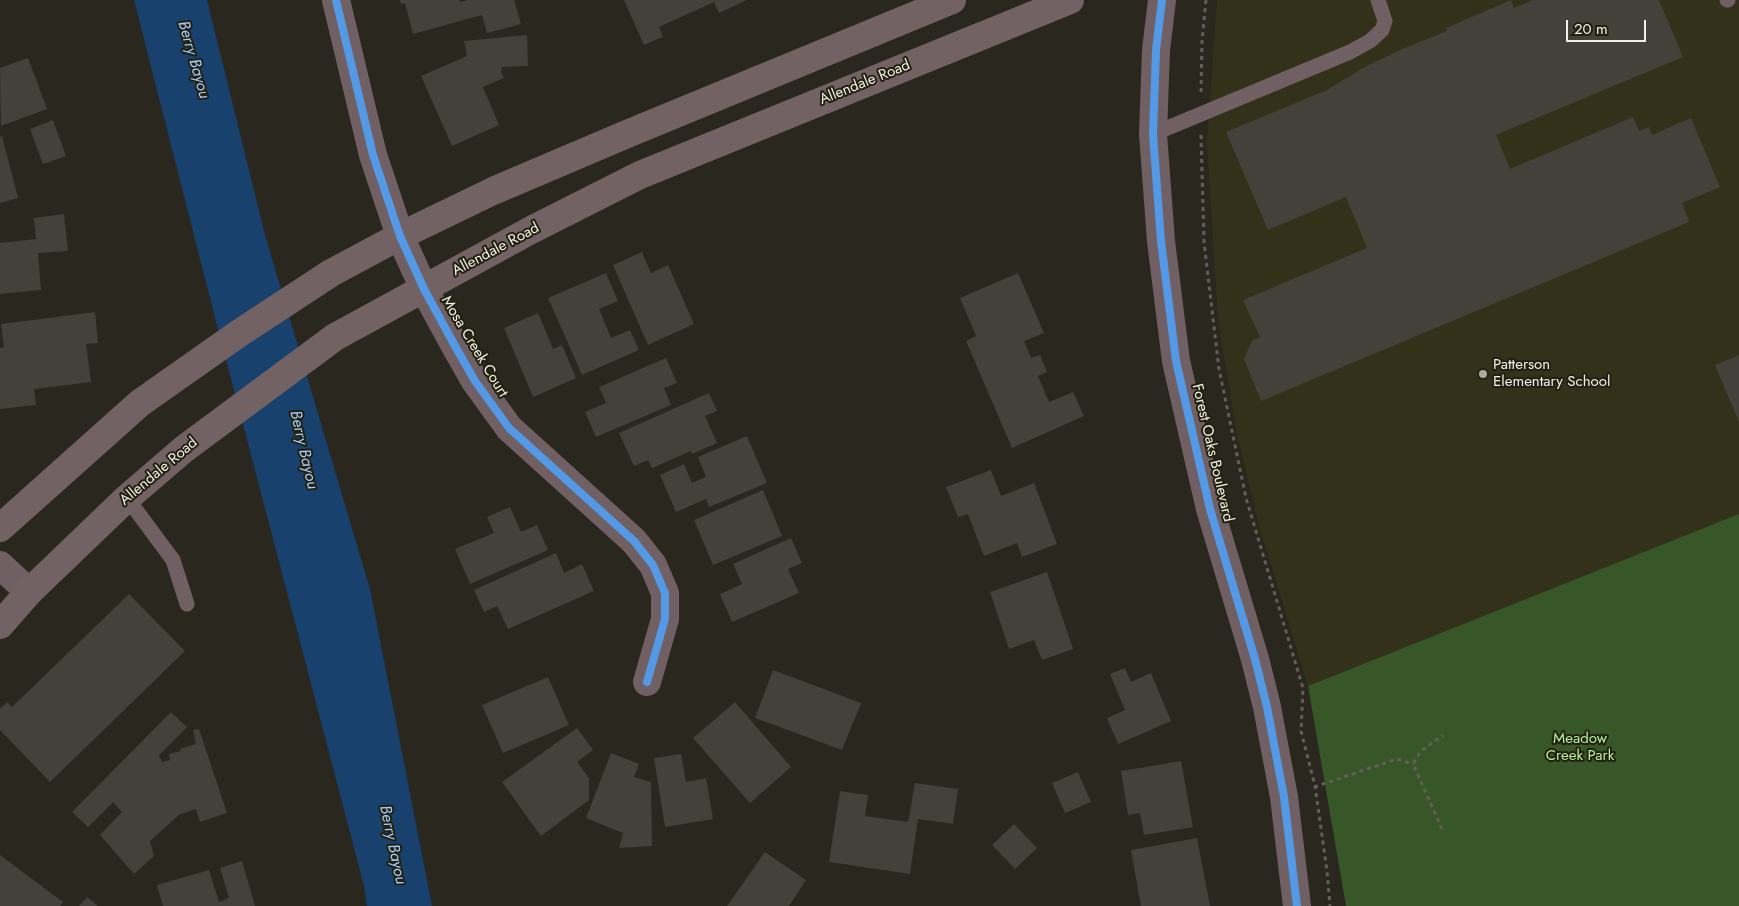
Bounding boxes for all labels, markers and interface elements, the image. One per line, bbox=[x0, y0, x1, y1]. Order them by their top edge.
scale bar bbox=[1569, 10, 1649, 42]
text: 20 m bbox=[1574, 18, 1608, 40]
water label: Berry Bayou bbox=[173, 19, 213, 101]
street label: Allendale Road bbox=[817, 57, 913, 109]
street label: Allendale Road bbox=[449, 219, 543, 281]
street label: Mosa Creek Court bbox=[437, 293, 511, 401]
place label: Patterson Elementary School bbox=[1493, 356, 1610, 391]
marker: Patterson Elementary School bbox=[1477, 368, 1489, 380]
street label: Forest Oaks Boulevard bbox=[1187, 382, 1237, 524]
water label: Berry Bayou bbox=[285, 409, 321, 491]
street label: Allendale Road bbox=[116, 434, 202, 510]
park label: Meadow Creek Park bbox=[1546, 730, 1614, 765]
water label: Berry Bayou bbox=[374, 804, 410, 886]

